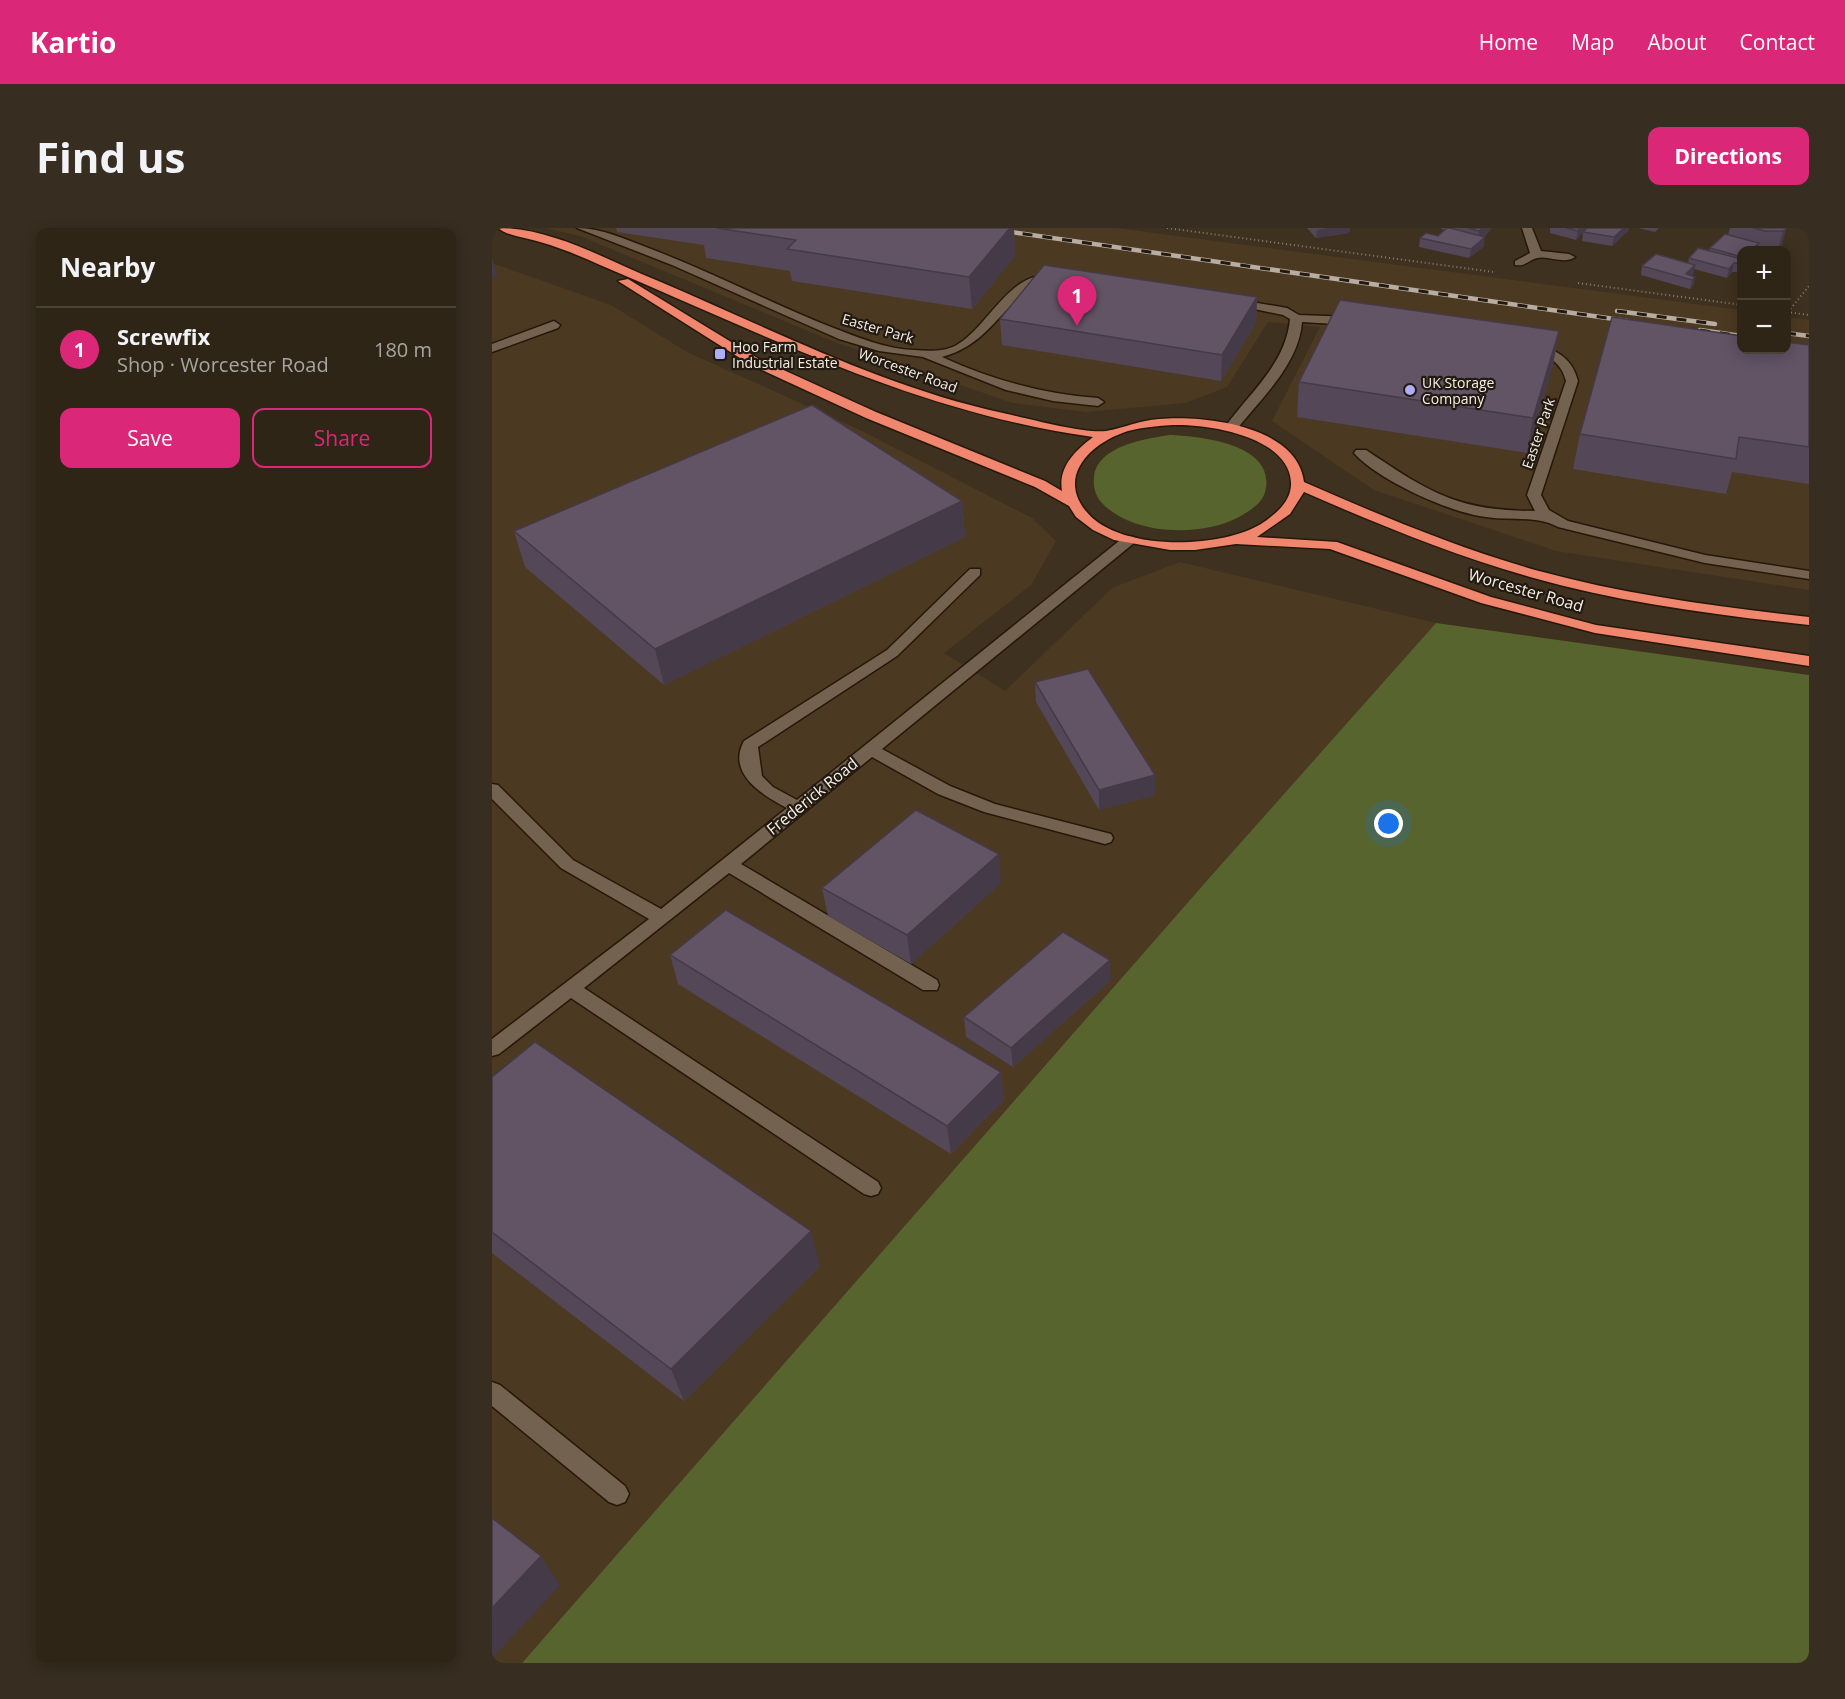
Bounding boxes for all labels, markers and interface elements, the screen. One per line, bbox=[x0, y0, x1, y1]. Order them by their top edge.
text: Kartio bbox=[30, 23, 116, 61]
text: Home bbox=[1479, 28, 1538, 56]
text: Map bbox=[1571, 28, 1614, 56]
text: About bbox=[1647, 28, 1707, 56]
text: Contact bbox=[1740, 28, 1815, 56]
button: Directions bbox=[1648, 127, 1809, 185]
text: Find us bbox=[36, 128, 185, 185]
map controls bbox=[1737, 246, 1791, 354]
button: + bbox=[1737, 246, 1791, 300]
text: Nearby bbox=[60, 249, 155, 285]
pin: 1 bbox=[1058, 276, 1096, 326]
button: − bbox=[1737, 300, 1791, 354]
street label: Easter Park bbox=[840, 309, 917, 347]
text: Screwfix bbox=[117, 321, 210, 351]
text: 1 bbox=[74, 336, 85, 363]
text: 180 m bbox=[374, 336, 432, 363]
place label: Hoo Farm Industrial Estate bbox=[732, 337, 838, 372]
street label: Worcester Road bbox=[856, 343, 960, 397]
marker: Hoo Farm Industrial Estate bbox=[713, 347, 727, 361]
text: Shop · Worcester Road bbox=[117, 351, 329, 378]
place label: UK Storage Company bbox=[1422, 373, 1495, 408]
marker: UK Storage Company bbox=[1403, 383, 1417, 397]
street label: Easter Park bbox=[1517, 394, 1559, 471]
button: Save bbox=[60, 408, 240, 468]
button: Share bbox=[252, 408, 432, 468]
street label: Worcester Road bbox=[1466, 563, 1586, 617]
street label: Frederick Road bbox=[762, 752, 862, 840]
your location bbox=[1374, 809, 1403, 838]

